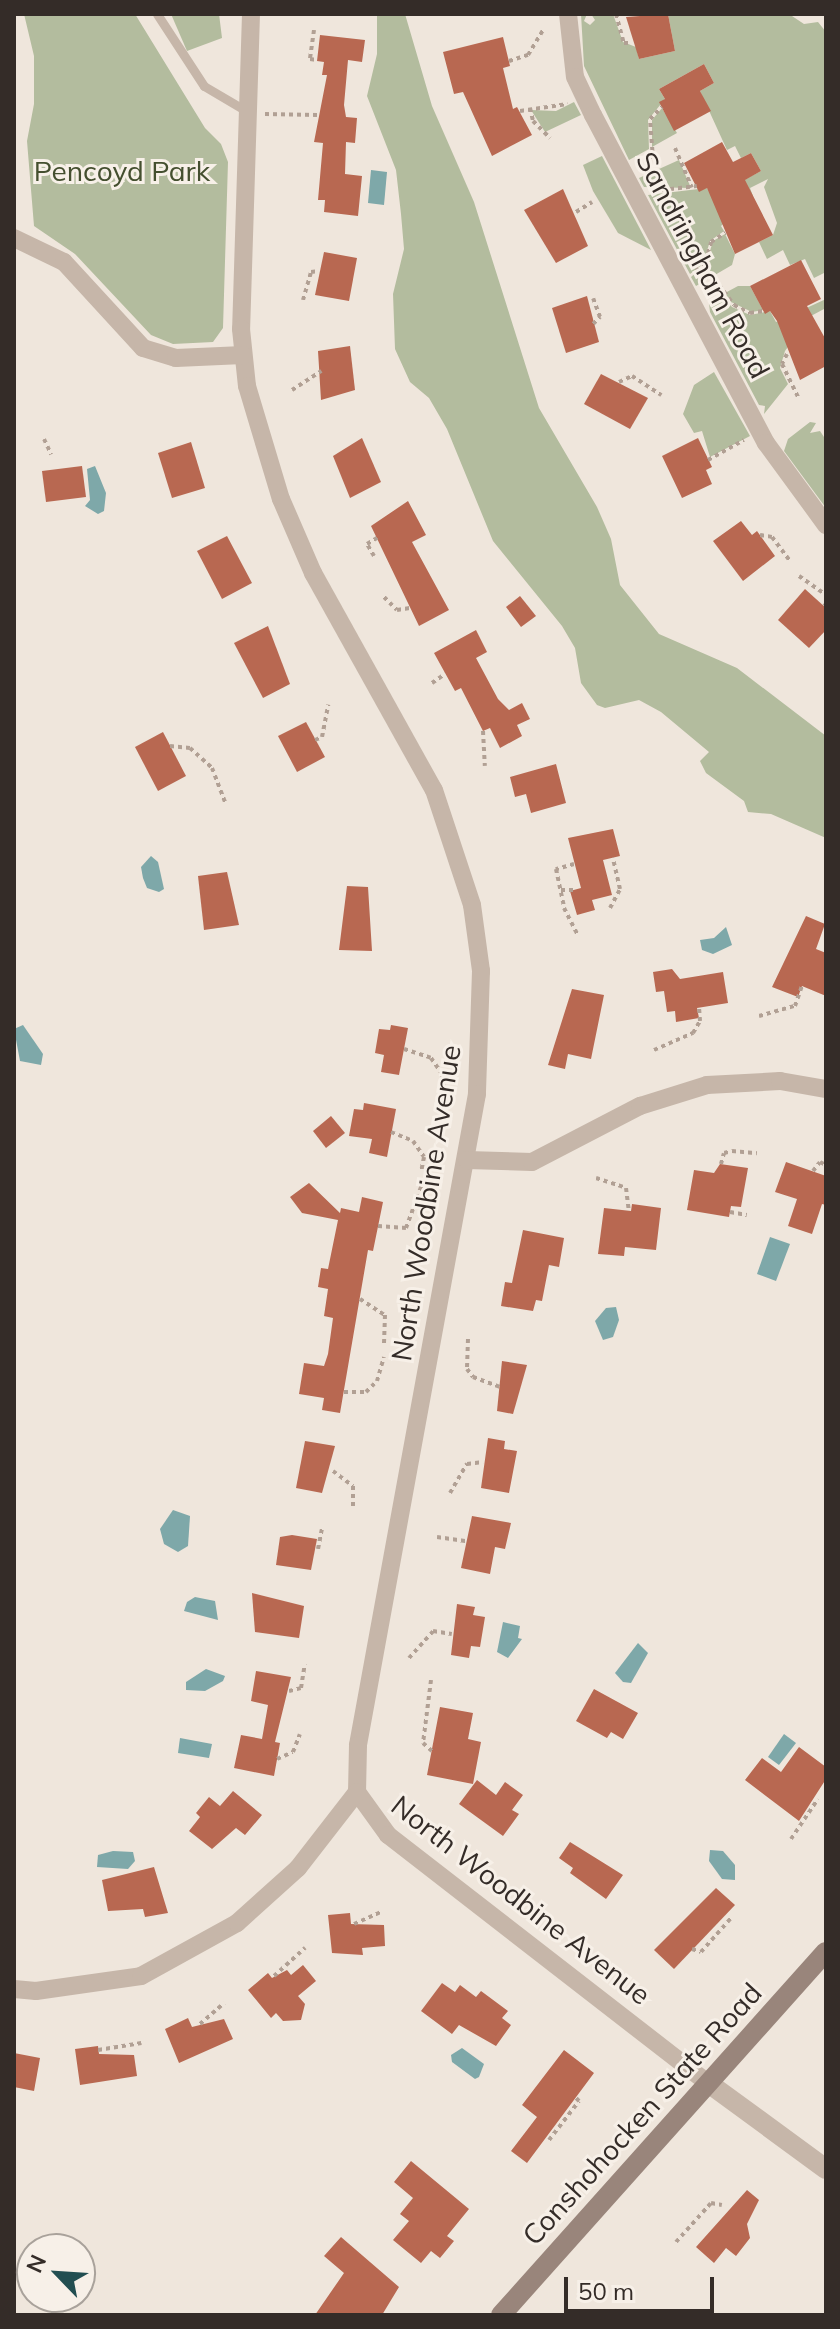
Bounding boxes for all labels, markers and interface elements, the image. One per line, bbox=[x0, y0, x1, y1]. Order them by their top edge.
street label: Sandringham Road bbox=[629, 146, 777, 384]
park label: Pencoyd Park bbox=[34, 154, 210, 188]
street label: North Woodbine Avenue bbox=[384, 1043, 468, 1363]
street label: North Woodbine Avenue bbox=[385, 1788, 657, 2012]
street label: Conshohocken State Road bbox=[515, 1976, 769, 2252]
north arrow bbox=[16, 2233, 96, 2313]
text: N bbox=[20, 2250, 52, 2277]
scale bar bbox=[568, 2261, 718, 2311]
text: 50 m bbox=[578, 2276, 634, 2306]

